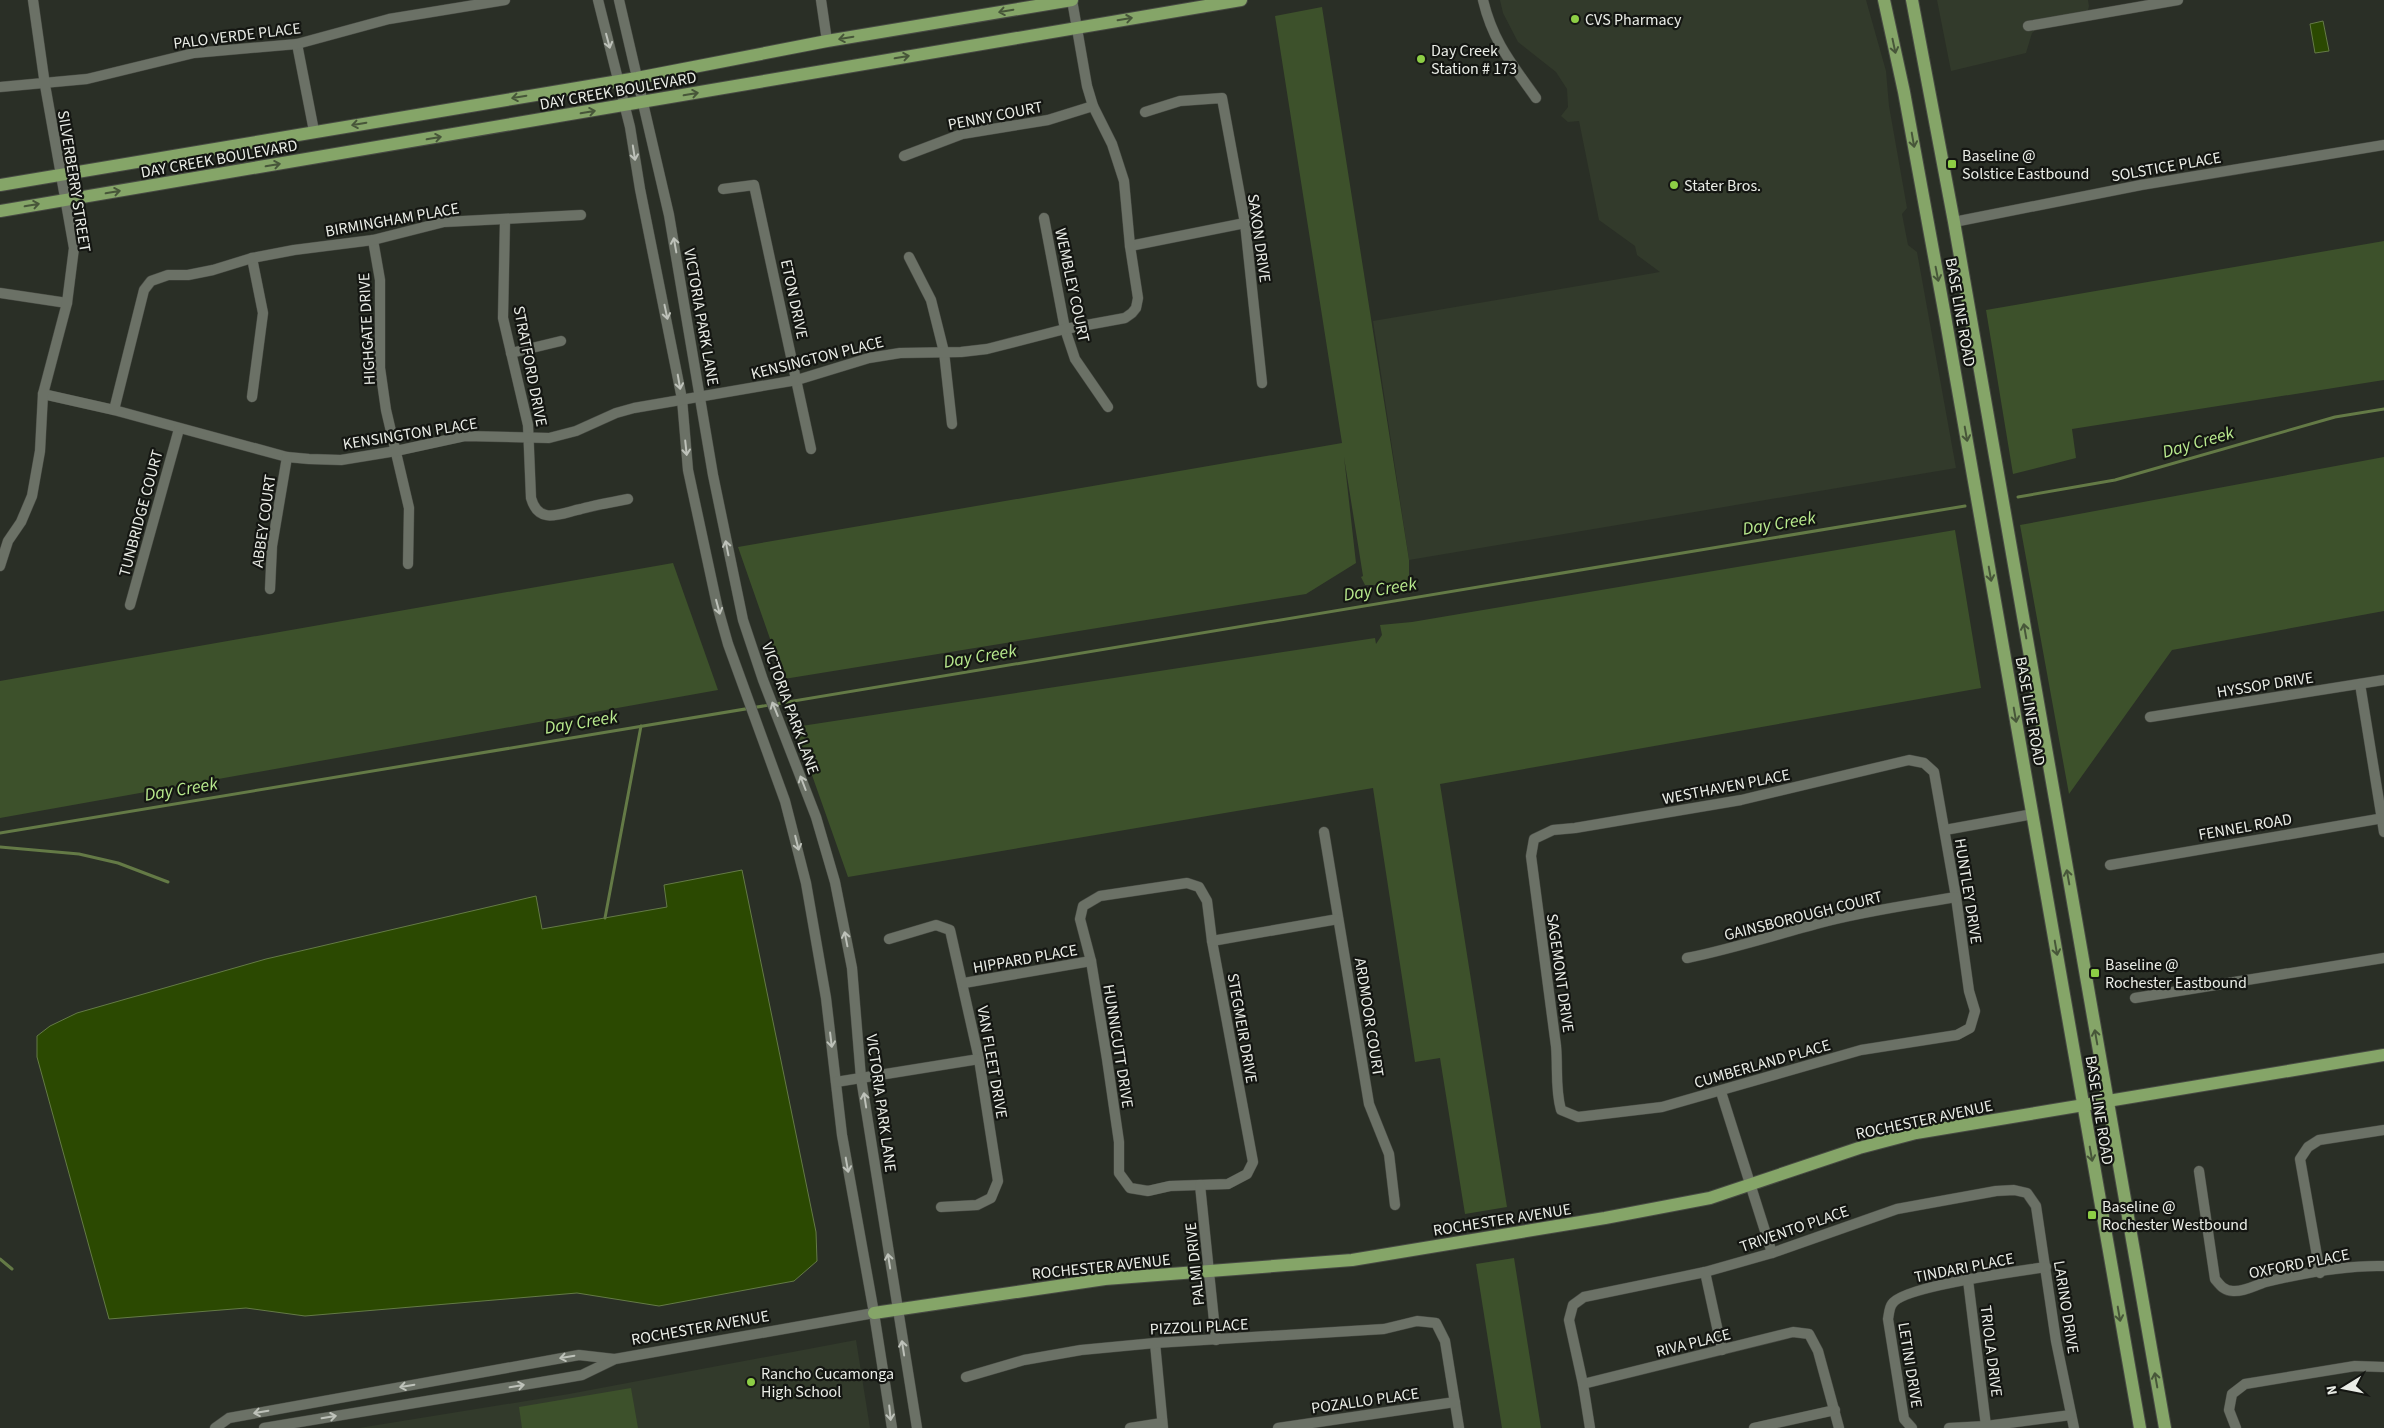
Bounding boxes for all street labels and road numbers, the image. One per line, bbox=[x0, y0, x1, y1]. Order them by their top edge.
street label: PALO VERDE PLACE bbox=[172, 17, 302, 55]
street label: DAY CREEK BOULEVARD bbox=[538, 66, 698, 116]
street label: PENNY COURT bbox=[946, 96, 1045, 136]
street label: SILVERBERRY STREET bbox=[52, 109, 96, 254]
street label: DAY CREEK BOULEVARD bbox=[139, 134, 299, 184]
street label: SOLSTICE PLACE bbox=[2109, 146, 2223, 187]
street label: SAXON DRIVE bbox=[1242, 192, 1276, 284]
street label: BIRMINGHAM PLACE bbox=[323, 197, 461, 243]
street label: WEMBLEY COURT bbox=[1049, 226, 1095, 345]
street label: VICTORIA PARK LANE bbox=[678, 247, 724, 388]
street label: BASE LINE ROAD bbox=[1940, 256, 1980, 369]
street label: ETON DRIVE bbox=[775, 257, 813, 341]
street label: HIGHGATE DRIVE bbox=[353, 272, 381, 386]
street label: STRATFORD DRIVE bbox=[508, 304, 553, 428]
street label: KENSINGTON PLACE bbox=[749, 331, 886, 385]
street label: KENSINGTON PLACE bbox=[341, 412, 479, 455]
street label: TUNBRIDGE COURT bbox=[113, 447, 169, 579]
street label: ABBEY COURT bbox=[247, 473, 281, 569]
street label: VICTORIA PARK LANE bbox=[756, 639, 824, 778]
street label: BASE LINE ROAD bbox=[2010, 655, 2050, 768]
street label: HYSSOP DRIVE bbox=[2215, 667, 2315, 703]
street label: WESTHAVEN PLACE bbox=[1660, 764, 1792, 810]
street label: FENNEL ROAD bbox=[2197, 808, 2294, 846]
street label: HUNTLEY DRIVE bbox=[1949, 837, 1987, 945]
street label: GAINSBOROUGH COURT bbox=[1722, 886, 1885, 946]
street label: SAGEMONT DRIVE bbox=[1541, 912, 1579, 1034]
street label: HIPPARD PLACE bbox=[971, 939, 1079, 979]
street label: ARDMOOR COURT bbox=[1349, 956, 1389, 1079]
street label: STEGMEIR DRIVE bbox=[1222, 971, 1263, 1085]
street label: HUNNICUTT DRIVE bbox=[1097, 983, 1139, 1110]
street label: VAN FLEET DRIVE bbox=[971, 1004, 1013, 1120]
street label: VICTORIA PARK LANE bbox=[860, 1033, 902, 1174]
street label: CUMBERLAND PLACE bbox=[1692, 1034, 1833, 1094]
street label: BASE LINE ROAD bbox=[2080, 1054, 2119, 1167]
street label: ROCHESTER AVENUE bbox=[1854, 1095, 1995, 1145]
street label: ROCHESTER AVENUE bbox=[1432, 1198, 1573, 1242]
street label: TRIVENTO PLACE bbox=[1737, 1200, 1852, 1258]
street label: PALMI DRIVE bbox=[1180, 1221, 1210, 1307]
street label: OXFORD PLACE bbox=[2247, 1243, 2351, 1285]
street label: TINDARI PLACE bbox=[1913, 1248, 2016, 1288]
street label: ROCHESTER AVENUE bbox=[1031, 1249, 1172, 1285]
street label: LARINO DRIVE bbox=[2048, 1259, 2084, 1355]
street label: TRIOLA DRIVE bbox=[1974, 1304, 2008, 1398]
street label: ROCHESTER AVENUE bbox=[630, 1305, 771, 1351]
street label: PIZZOLI PLACE bbox=[1149, 1313, 1249, 1341]
street label: LETINI DRIVE bbox=[1892, 1321, 1928, 1410]
street label: RIVA PLACE bbox=[1654, 1323, 1733, 1363]
street label: POZALLO PLACE bbox=[1310, 1383, 1420, 1419]

